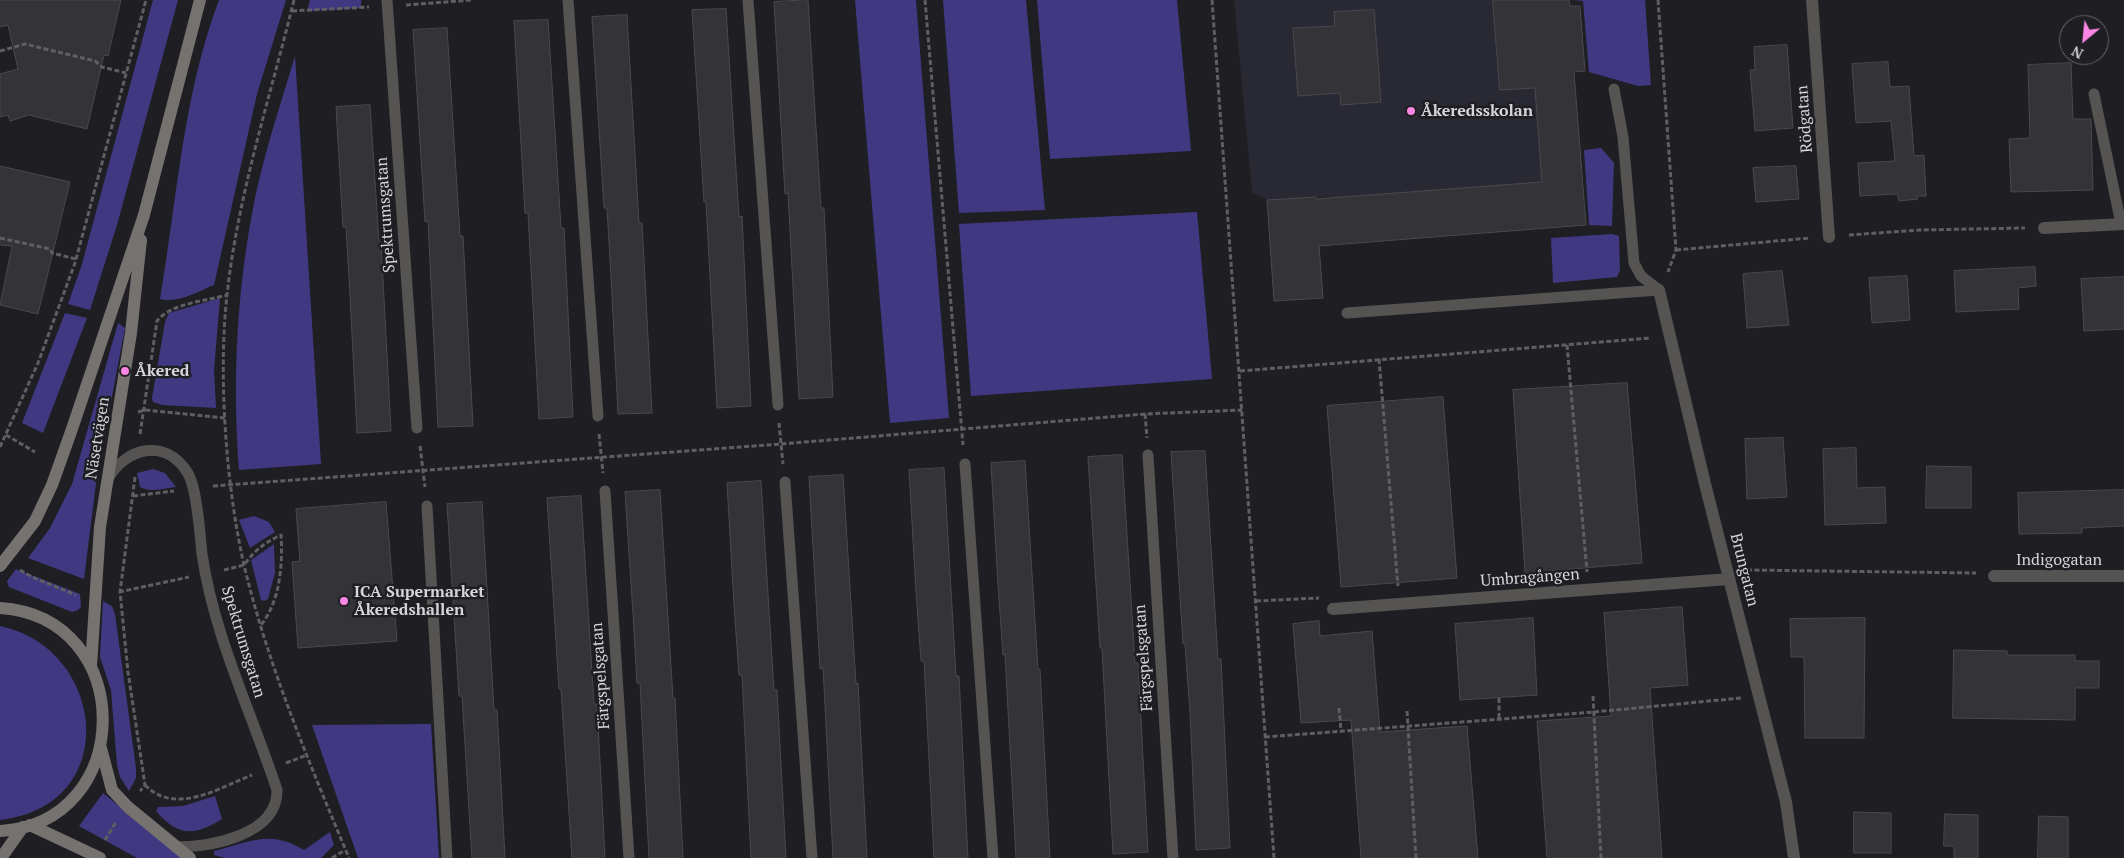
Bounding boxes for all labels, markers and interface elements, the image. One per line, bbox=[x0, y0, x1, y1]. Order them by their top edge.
north arrow bbox=[2059, 15, 2109, 65]
text: N bbox=[2068, 42, 2086, 64]
street label: Rödgatan bbox=[1793, 85, 1817, 153]
place label: Åkeredsskolan bbox=[1421, 101, 1533, 121]
marker: Åkeredsskolan bbox=[1405, 105, 1417, 117]
street label: Spektrumsgatan bbox=[372, 156, 400, 274]
place label: Åkered bbox=[135, 361, 189, 381]
marker: Åkered bbox=[119, 365, 131, 377]
street label: Näsetvägen bbox=[82, 396, 114, 480]
street label: Brungatan bbox=[1726, 531, 1762, 609]
street label: Indigogatan bbox=[2016, 550, 2102, 570]
street label: Umbragången bbox=[1480, 565, 1580, 591]
place label: ICA Supermarket Åkeredshallen bbox=[354, 582, 485, 620]
street label: Spektrumsgatan bbox=[217, 584, 269, 700]
marker: ICA Supermarket Åkeredshallen bbox=[338, 595, 350, 607]
street label: Färgspelsgatan bbox=[1131, 604, 1157, 712]
street label: Färgspelsgatan bbox=[588, 622, 614, 730]

